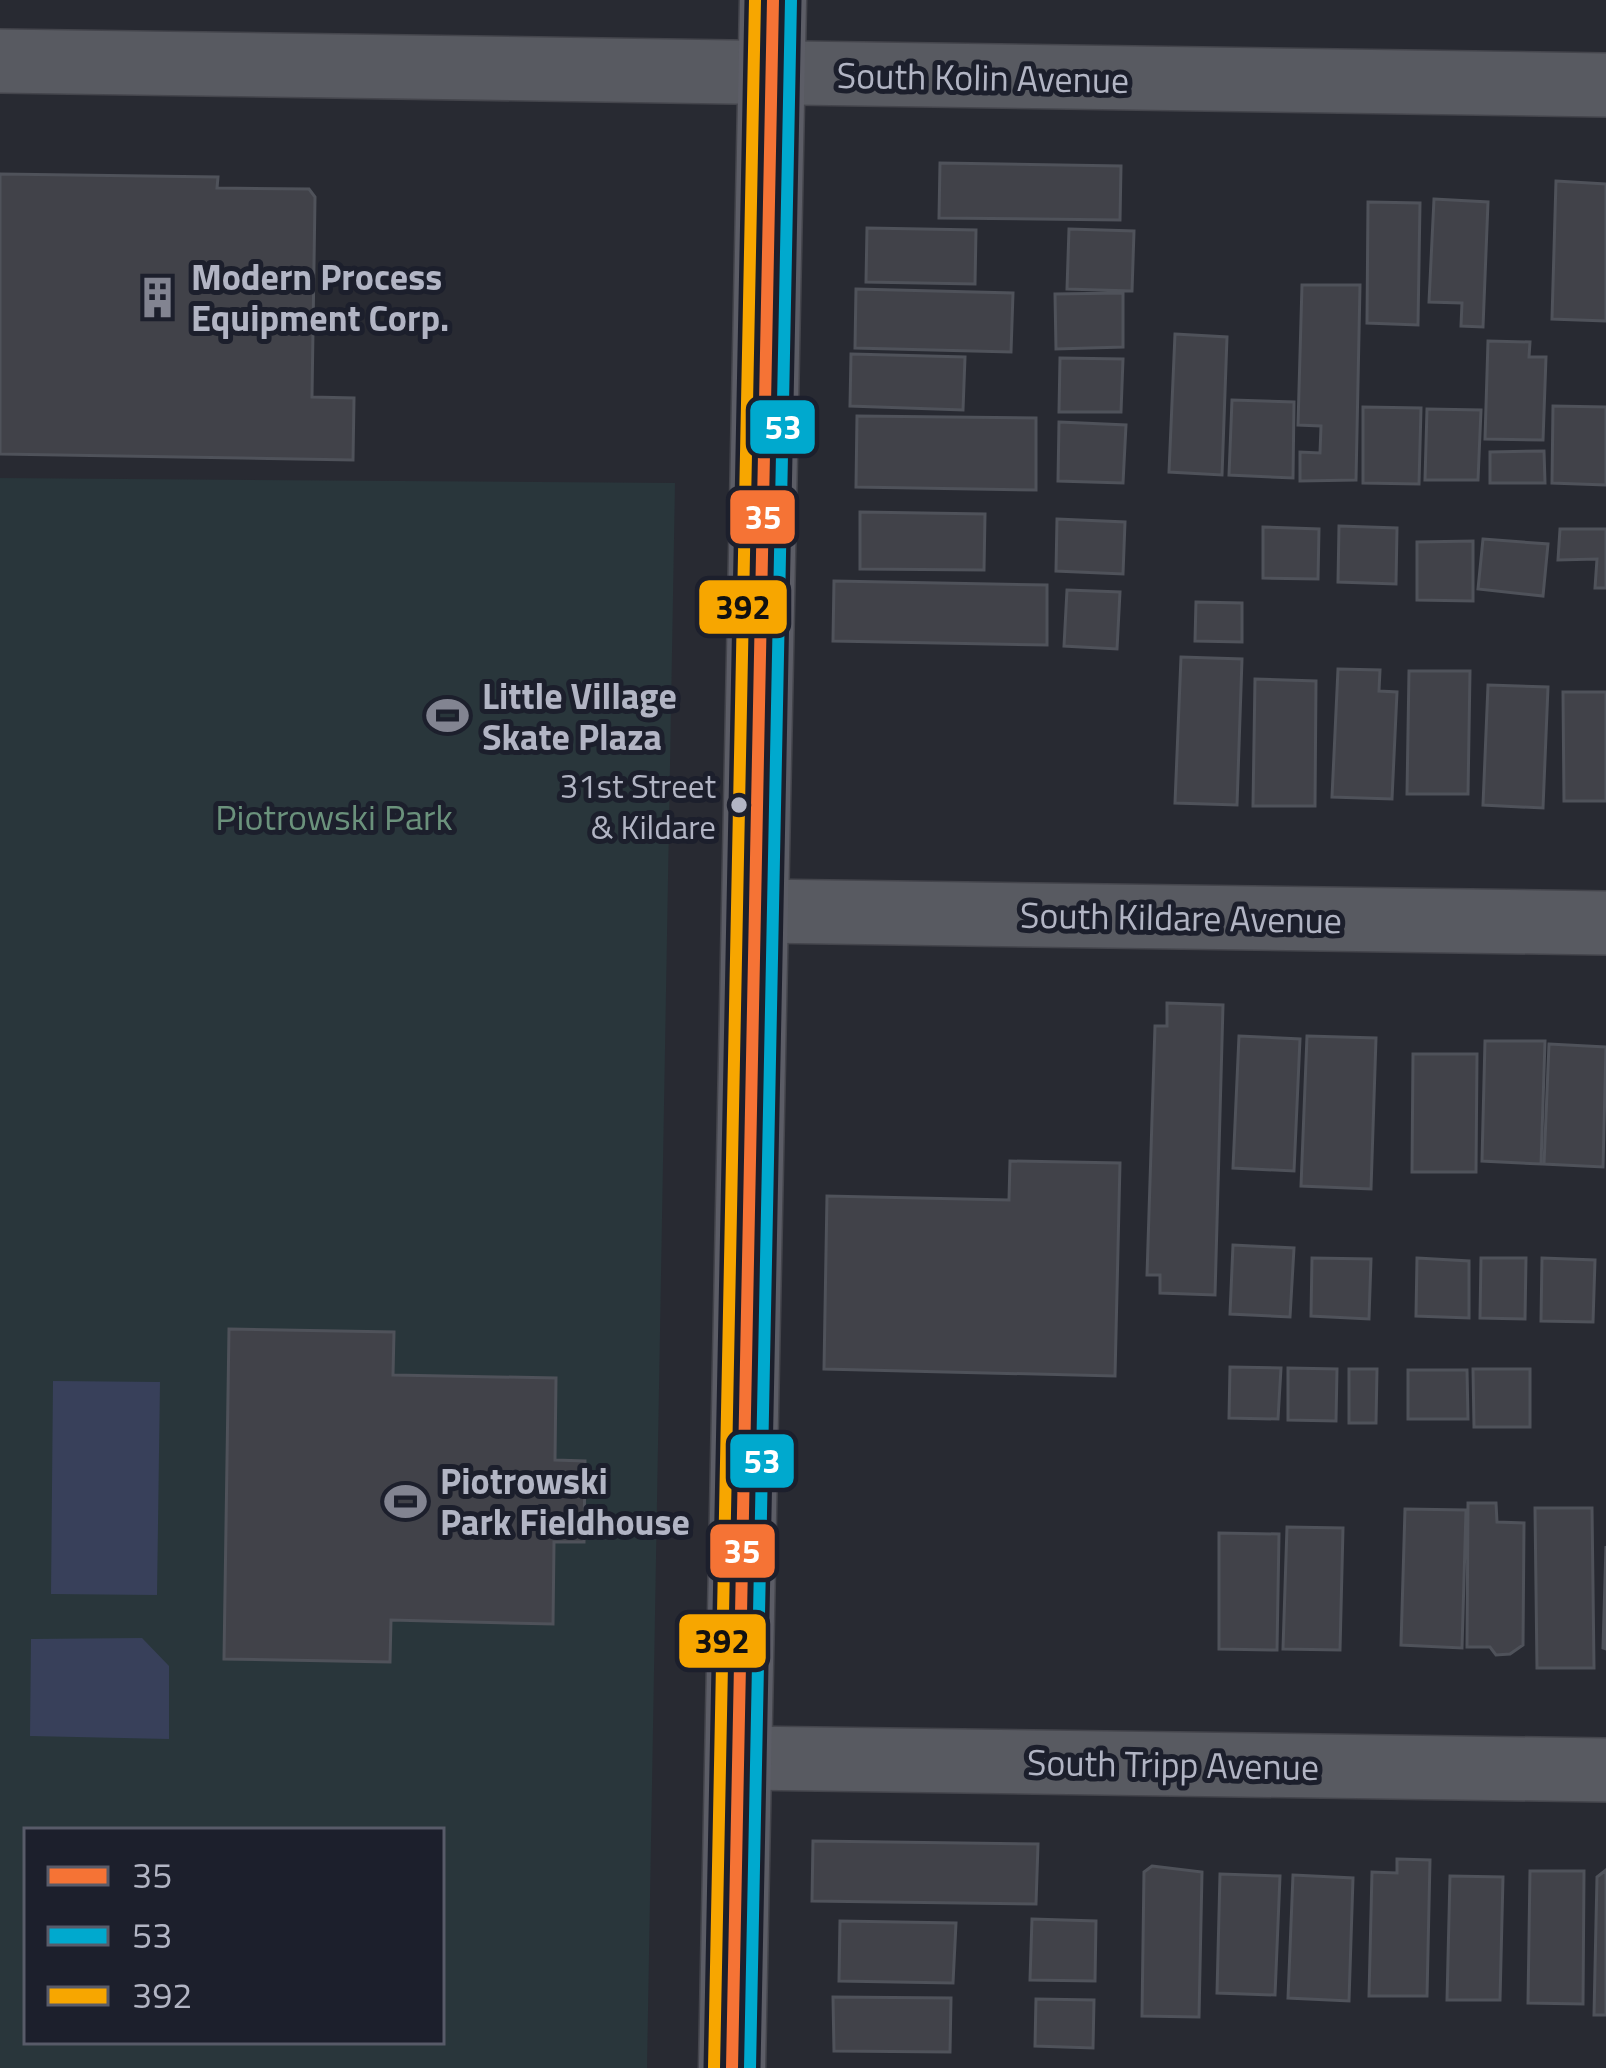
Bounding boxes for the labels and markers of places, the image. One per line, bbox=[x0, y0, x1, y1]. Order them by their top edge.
place label: Modern Process Equipment Corp. bbox=[191, 249, 449, 345]
building icon: Modern Process Equipment Corp. bbox=[134, 274, 180, 320]
place label: Little Village Skate Plaza bbox=[482, 668, 677, 764]
sports icon: Little Village Skate Plaza bbox=[425, 693, 471, 739]
place label: 31st Street & Kildare bbox=[560, 761, 716, 852]
marker: 31st Street & Kildare bbox=[728, 794, 750, 816]
place label: Piotrowski Park Fieldhouse bbox=[440, 1453, 690, 1549]
sports icon: Piotrowski Park Fieldhouse bbox=[383, 1478, 429, 1524]

